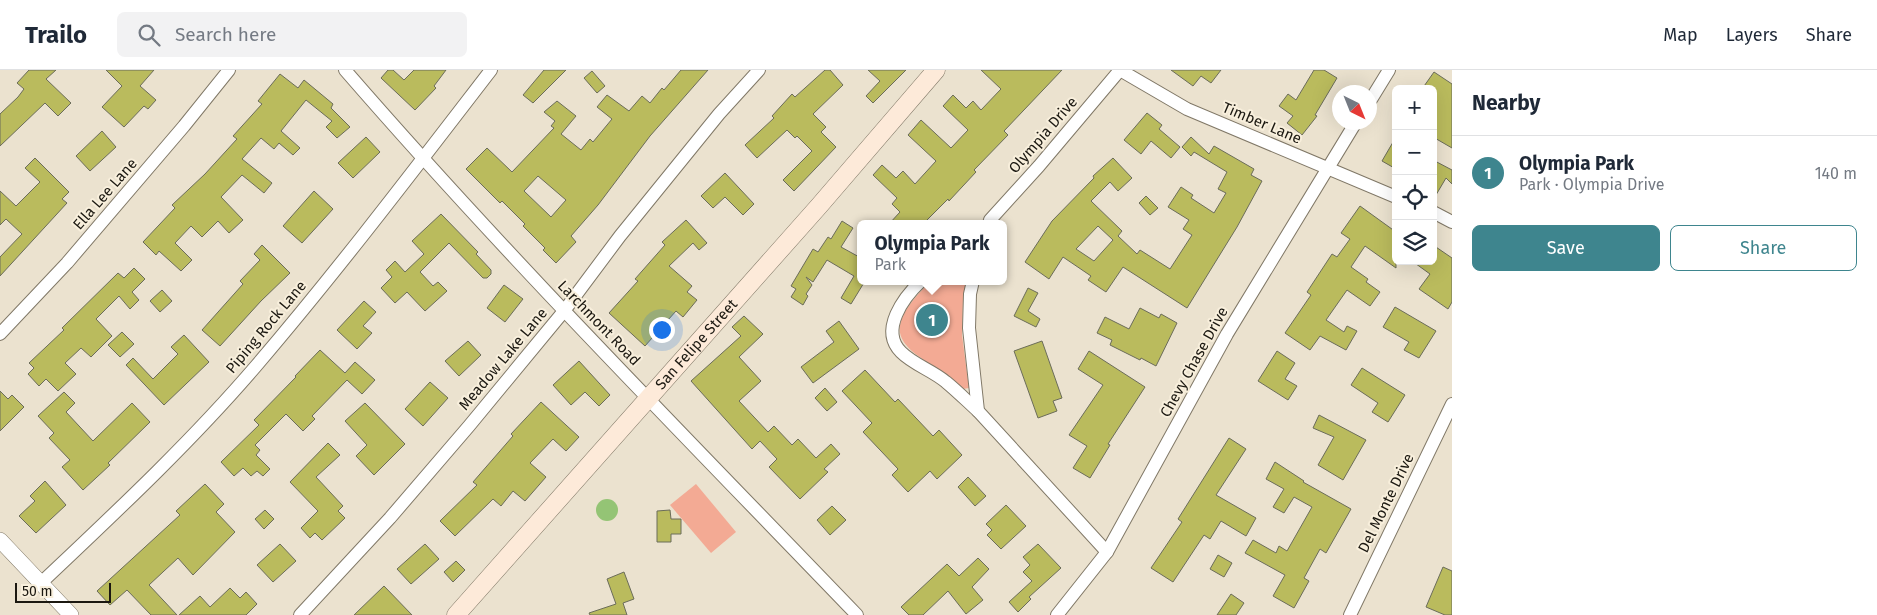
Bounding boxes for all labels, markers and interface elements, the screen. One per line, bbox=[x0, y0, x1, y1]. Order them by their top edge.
search box bbox=[117, 12, 467, 57]
text: Trailo bbox=[25, 21, 87, 49]
icon: search bbox=[135, 21, 163, 49]
text: Search here bbox=[175, 23, 276, 46]
text: Map bbox=[1663, 24, 1698, 46]
text: Layers bbox=[1726, 24, 1778, 46]
text: Share bbox=[1806, 24, 1852, 46]
north arrow bbox=[1332, 85, 1377, 130]
map controls bbox=[1392, 85, 1437, 265]
button: + bbox=[1392, 85, 1437, 130]
text: Nearby bbox=[1472, 90, 1540, 116]
street label: Olympia Drive bbox=[1005, 93, 1081, 177]
street label: Timber Lane bbox=[1220, 98, 1304, 148]
button: − bbox=[1392, 130, 1437, 175]
text: Olympia Park bbox=[1519, 152, 1634, 175]
street label: Ella Lee Lane bbox=[69, 155, 141, 233]
text: 1 bbox=[1484, 164, 1492, 183]
text: 140 m bbox=[1815, 164, 1857, 183]
button: locate bbox=[1392, 175, 1437, 220]
text: Park · Olympia Drive bbox=[1519, 175, 1664, 194]
popup bbox=[857, 220, 1007, 285]
button: layers bbox=[1392, 220, 1437, 265]
button: Save bbox=[1472, 225, 1660, 271]
button: Share bbox=[1670, 225, 1857, 271]
text: Olympia Park bbox=[874, 232, 990, 255]
text: Park bbox=[874, 255, 906, 274]
street label: Piping Rock Lane bbox=[222, 277, 310, 377]
street label: Larchmont Road bbox=[554, 277, 644, 369]
street label: San Felipe Street bbox=[652, 295, 741, 393]
pin: 1 bbox=[916, 301, 948, 339]
street label: Meadow Lake Lane bbox=[455, 304, 551, 414]
street label: Chevy Chase Drive bbox=[1156, 304, 1232, 420]
your location bbox=[649, 317, 675, 343]
street label: Del Monte Drive bbox=[1354, 451, 1418, 555]
scale bar bbox=[15, 580, 111, 603]
text: 50 m bbox=[22, 583, 53, 600]

